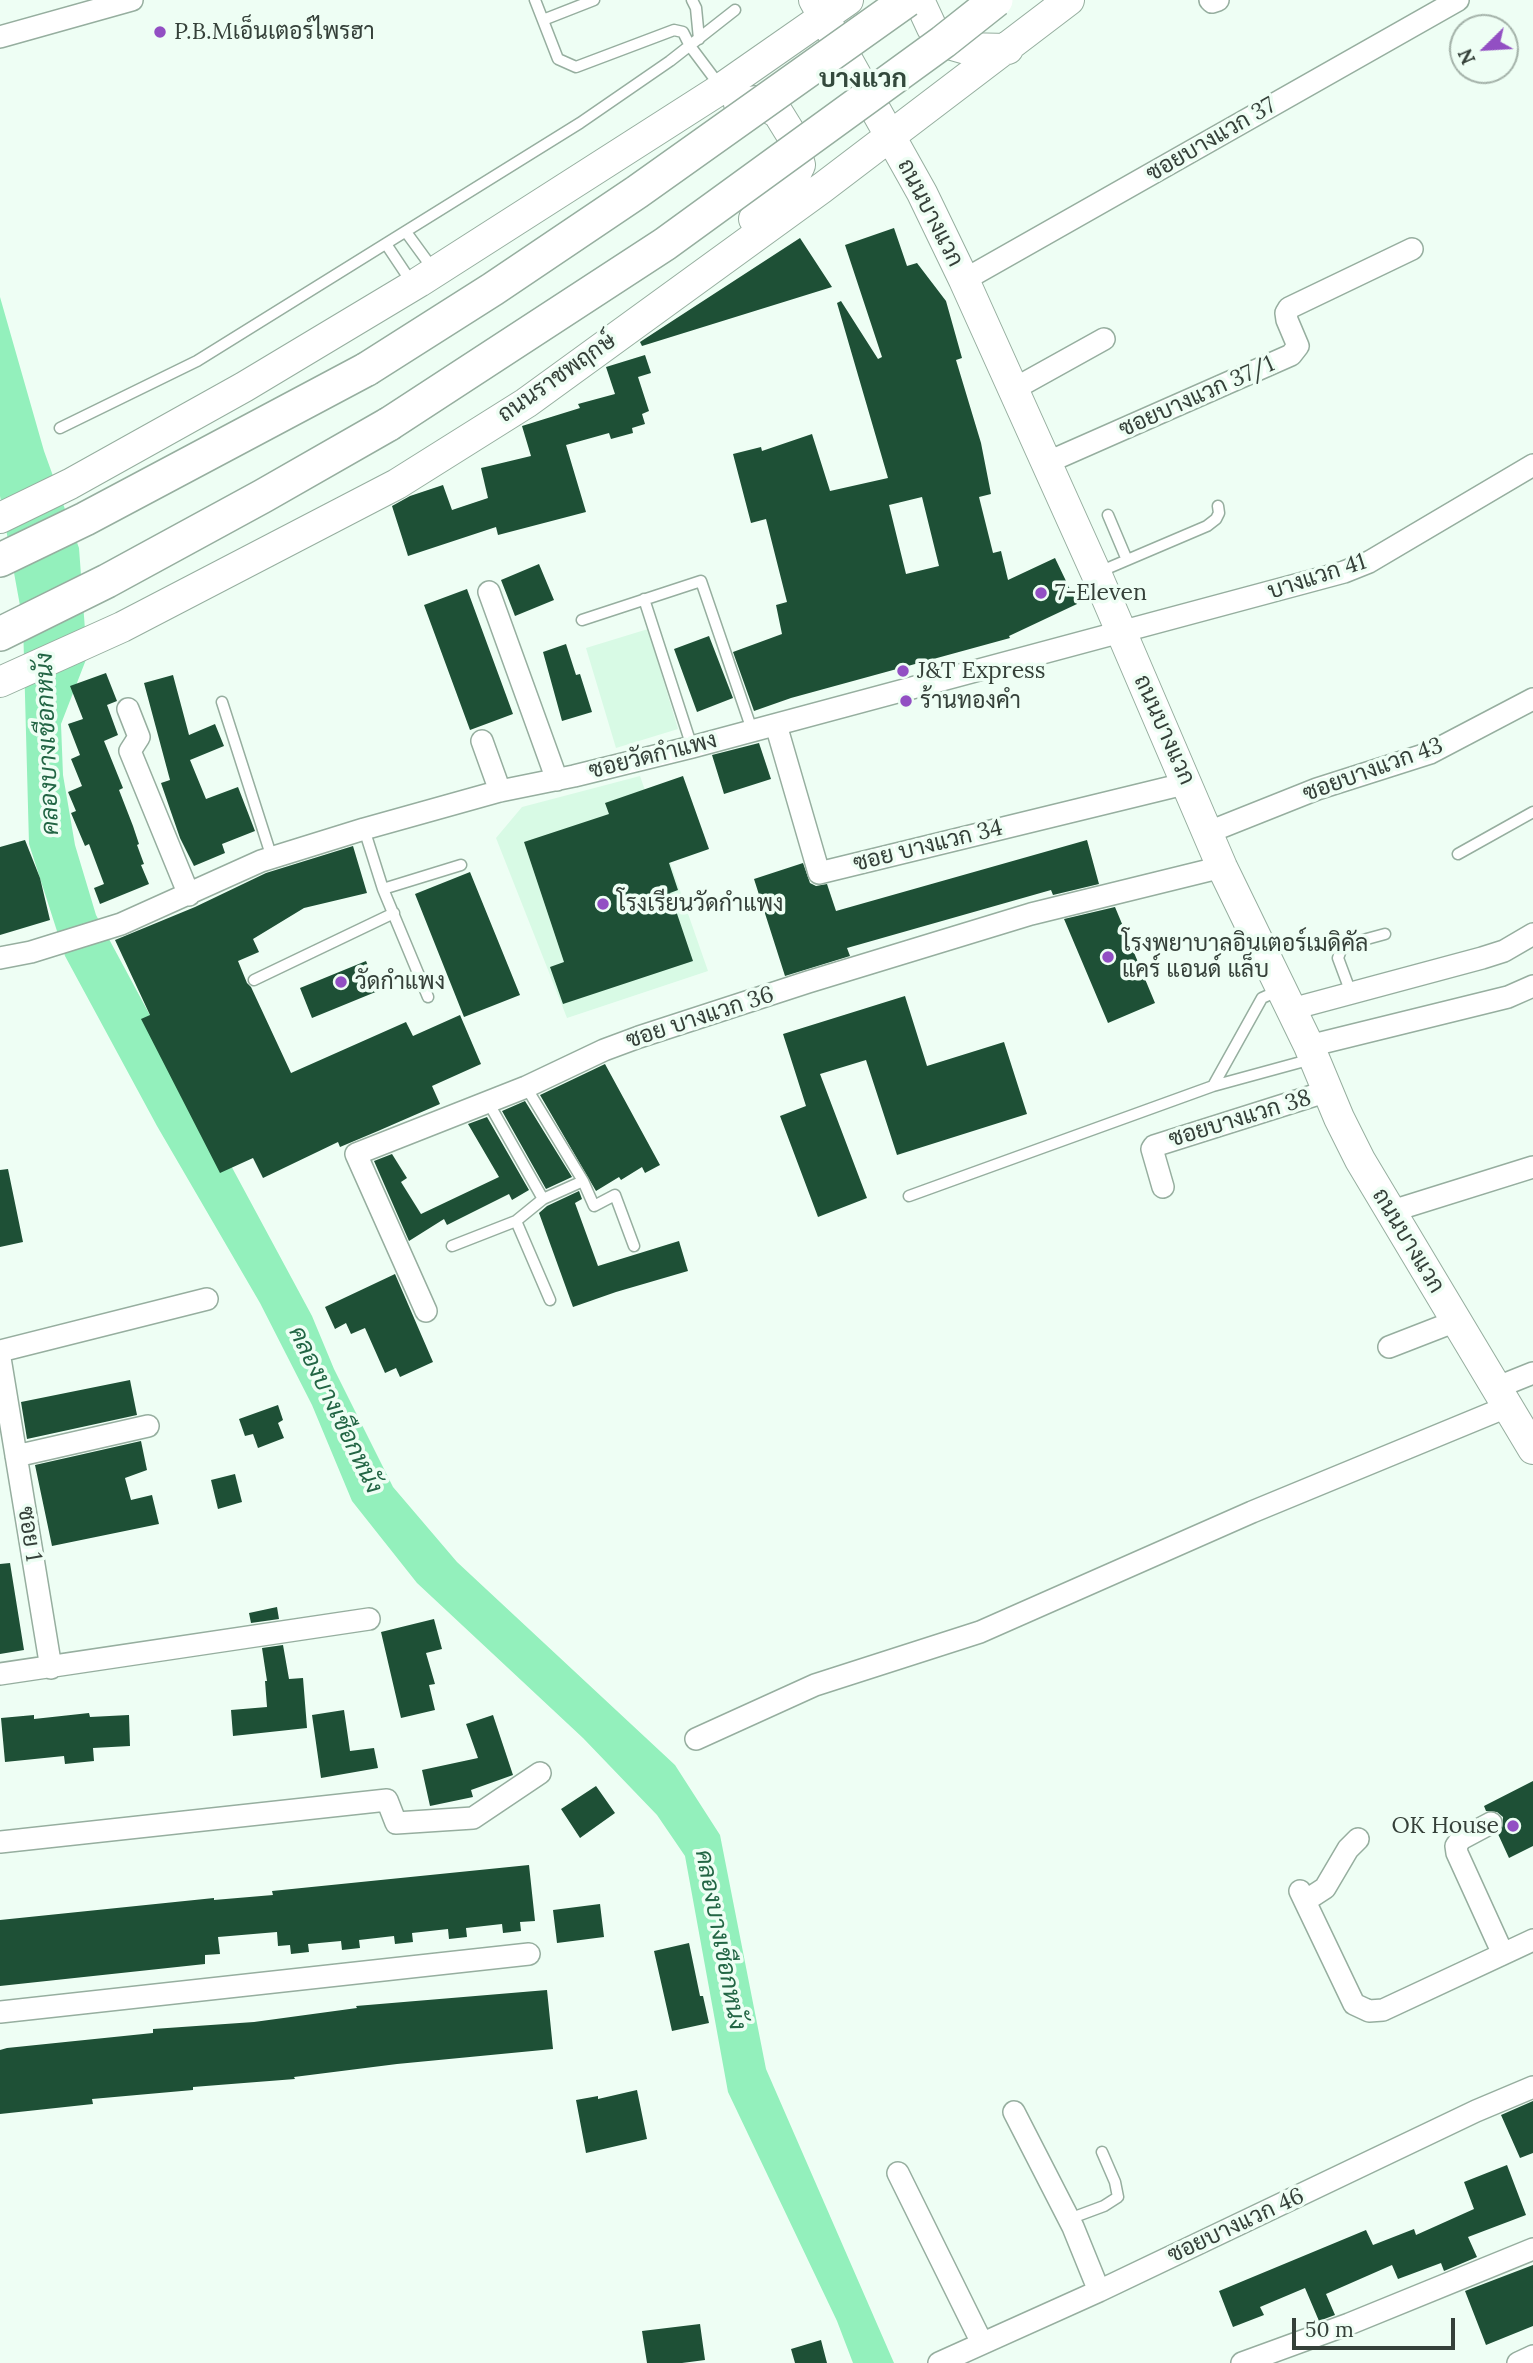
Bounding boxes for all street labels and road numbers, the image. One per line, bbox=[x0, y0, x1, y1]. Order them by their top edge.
street label: ซอยบางแวก 37 bbox=[1142, 92, 1280, 188]
street label: ถนนบางแวก bbox=[891, 154, 969, 272]
street label: ถนนราชพฤกษ์ bbox=[493, 327, 621, 429]
street label: ซอยบางแวก 37/1 bbox=[1115, 350, 1279, 444]
street label: บางแวก 41 bbox=[1264, 548, 1370, 606]
street label: ถนนบางแวก bbox=[1128, 671, 1200, 789]
street label: ซอยวัดกำแพง bbox=[586, 727, 720, 785]
street label: ซอยบางแวก 43 bbox=[1299, 732, 1447, 808]
street label: ซอย บางแวก 34 bbox=[850, 814, 1006, 878]
street label: ซอย บางแวก 36 bbox=[623, 981, 777, 1055]
street label: ซอยบางแวก 38 bbox=[1165, 1084, 1315, 1154]
street label: ถนนบางแวก bbox=[1366, 1184, 1450, 1298]
street label: ซอย 1 bbox=[11, 1505, 47, 1563]
street label: ซอยบางแวก 46 bbox=[1163, 2182, 1309, 2270]

